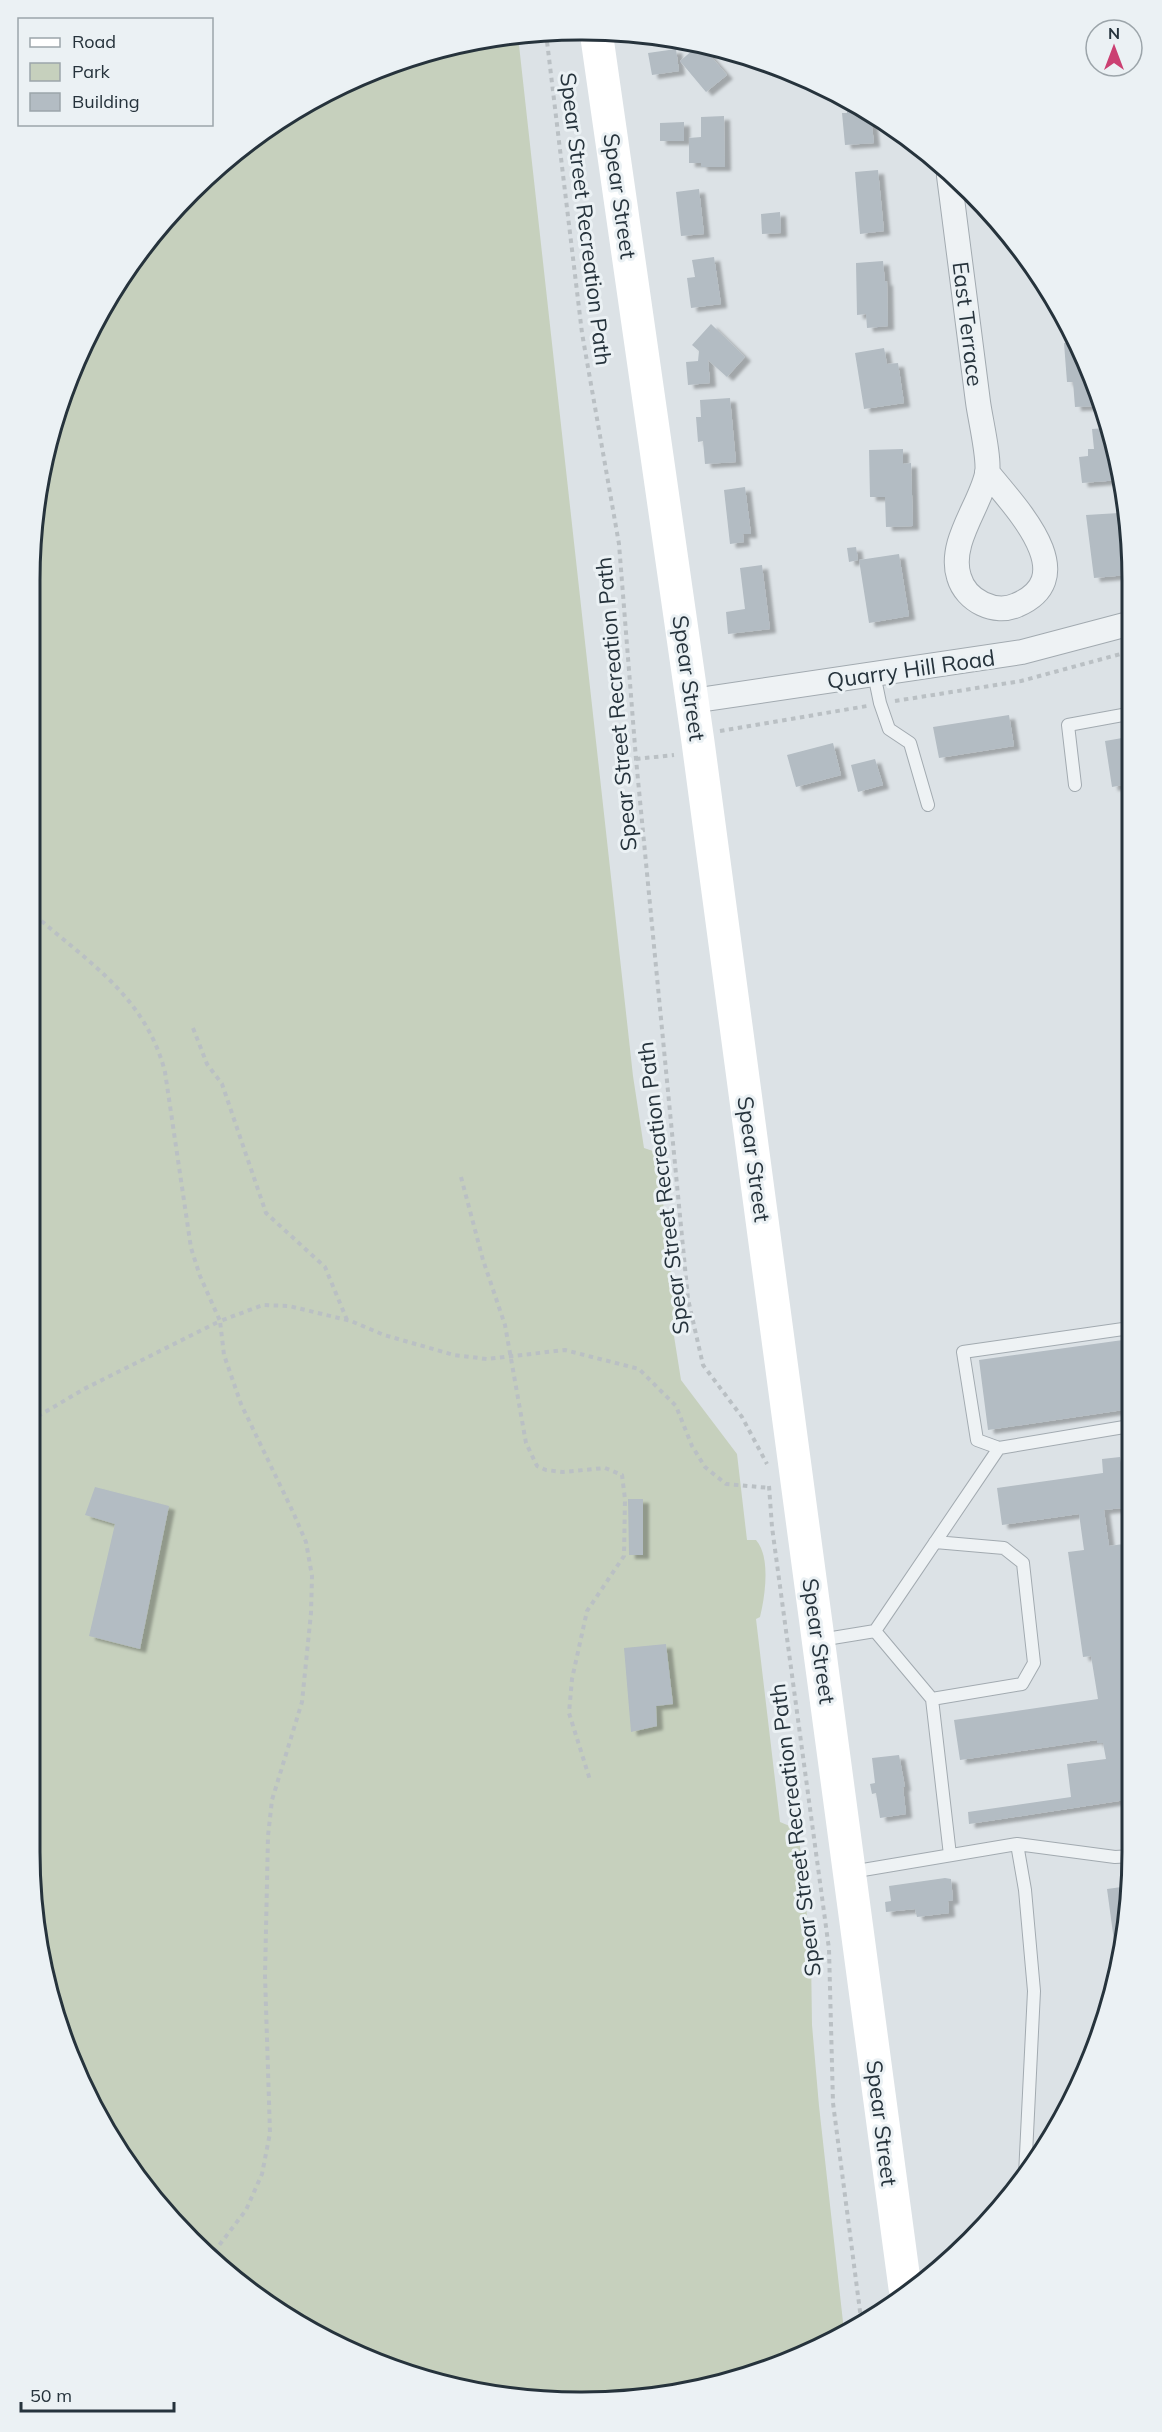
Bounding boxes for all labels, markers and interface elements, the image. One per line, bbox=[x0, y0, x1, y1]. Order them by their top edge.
legend bbox=[18, 18, 213, 126]
north arrow bbox=[1084, 18, 1144, 78]
text: N bbox=[1108, 23, 1120, 43]
text: Road bbox=[72, 30, 116, 53]
text: Park bbox=[72, 60, 111, 83]
street label: Spear Street Recreation Path bbox=[554, 71, 618, 367]
text: Building bbox=[72, 90, 140, 113]
street label: Spear Street bbox=[597, 131, 643, 261]
street label: East Terrace bbox=[946, 260, 990, 388]
street label: Spear Street Recreation Path bbox=[589, 556, 643, 852]
street label: Spear Street bbox=[666, 613, 712, 743]
street label: Quarry Hill Road bbox=[825, 643, 997, 695]
street label: Spear Street Recreation Path bbox=[631, 1040, 695, 1336]
street label: Spear Street bbox=[731, 1094, 777, 1224]
street label: Spear Street bbox=[796, 1576, 842, 1706]
street label: Spear Street Recreation Path bbox=[763, 1682, 827, 1978]
street label: Spear Street bbox=[860, 2058, 904, 2188]
scale bar bbox=[21, 2375, 174, 2413]
text: 50 m bbox=[30, 2384, 72, 2407]

